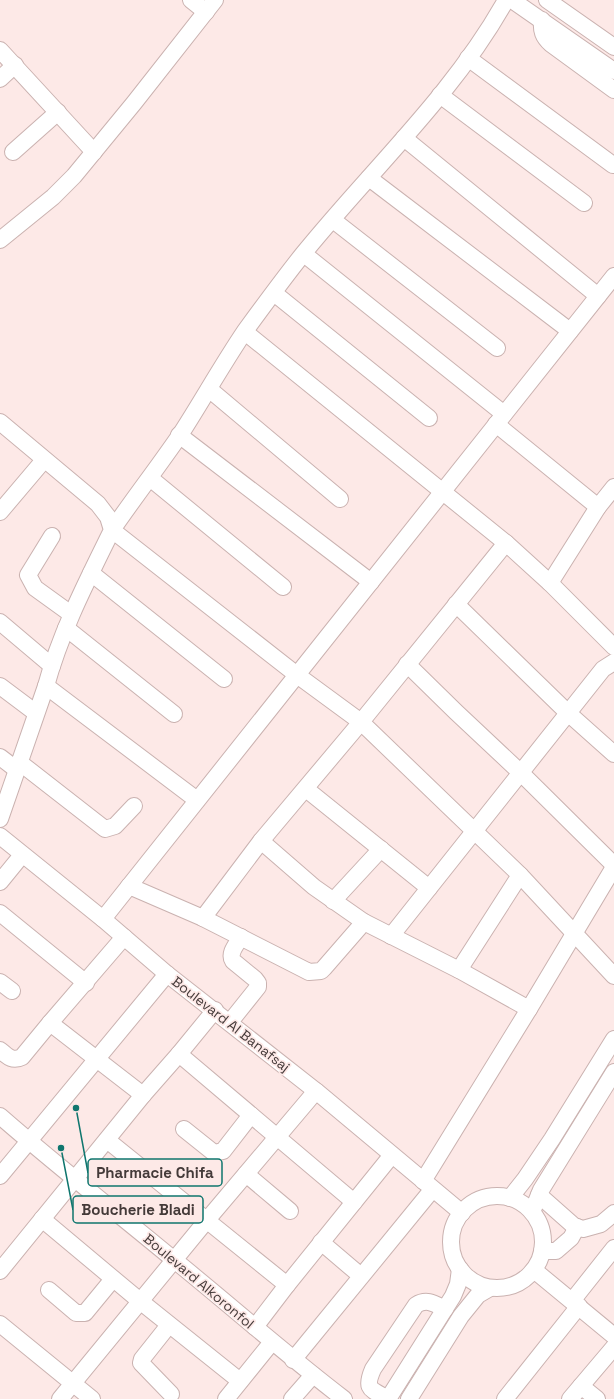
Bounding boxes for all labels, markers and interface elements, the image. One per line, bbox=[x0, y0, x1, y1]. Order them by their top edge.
street label: Boulevard Al Banafsaj bbox=[168, 972, 294, 1076]
callout: Pharmacie Chifa bbox=[88, 1159, 222, 1186]
text: Pharmacie Chifa bbox=[96, 1163, 214, 1182]
callout: Boucherie Bladi bbox=[73, 1196, 203, 1223]
text: Boucherie Bladi bbox=[81, 1200, 195, 1219]
street label: Boulevard Alkoronfol bbox=[140, 1229, 258, 1333]

